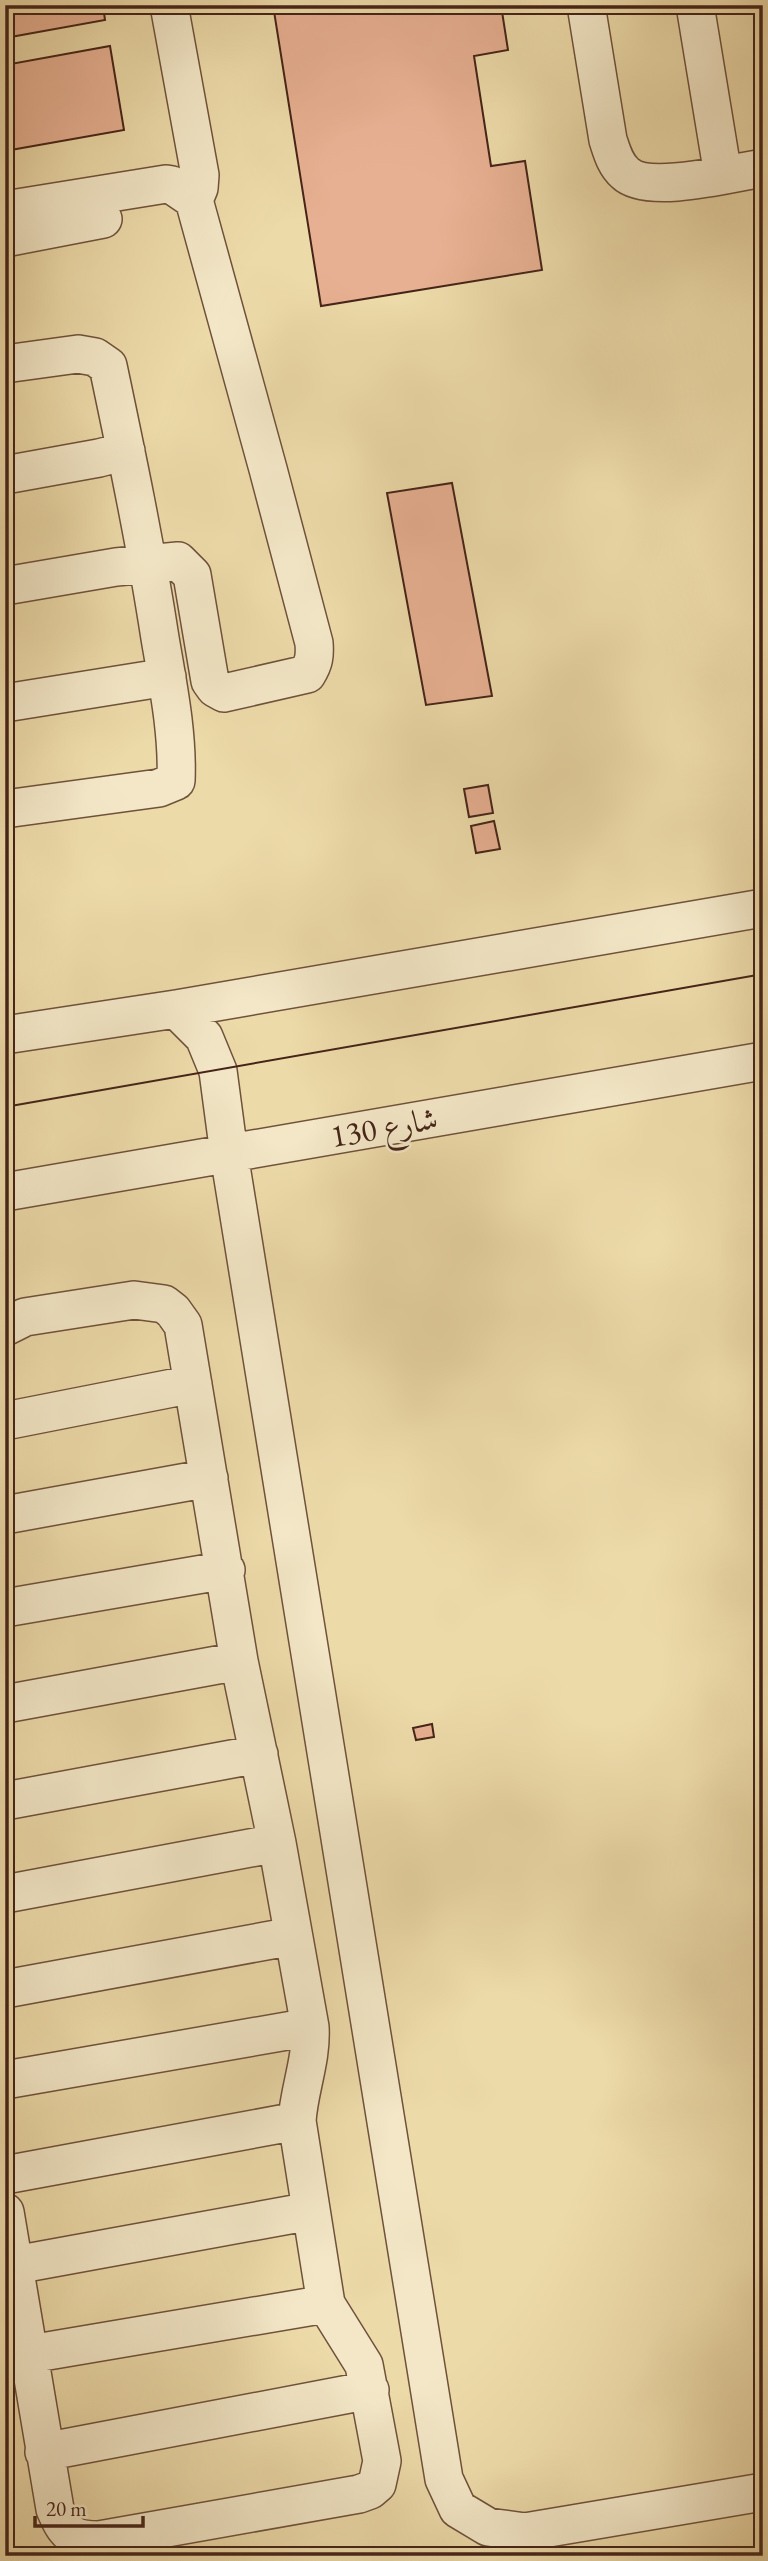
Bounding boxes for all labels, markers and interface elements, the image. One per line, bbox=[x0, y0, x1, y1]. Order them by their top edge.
street label: شارع 130 bbox=[327, 1097, 442, 1163]
scale bar bbox=[35, 2484, 144, 2528]
text: 20 m bbox=[46, 2495, 87, 2522]

